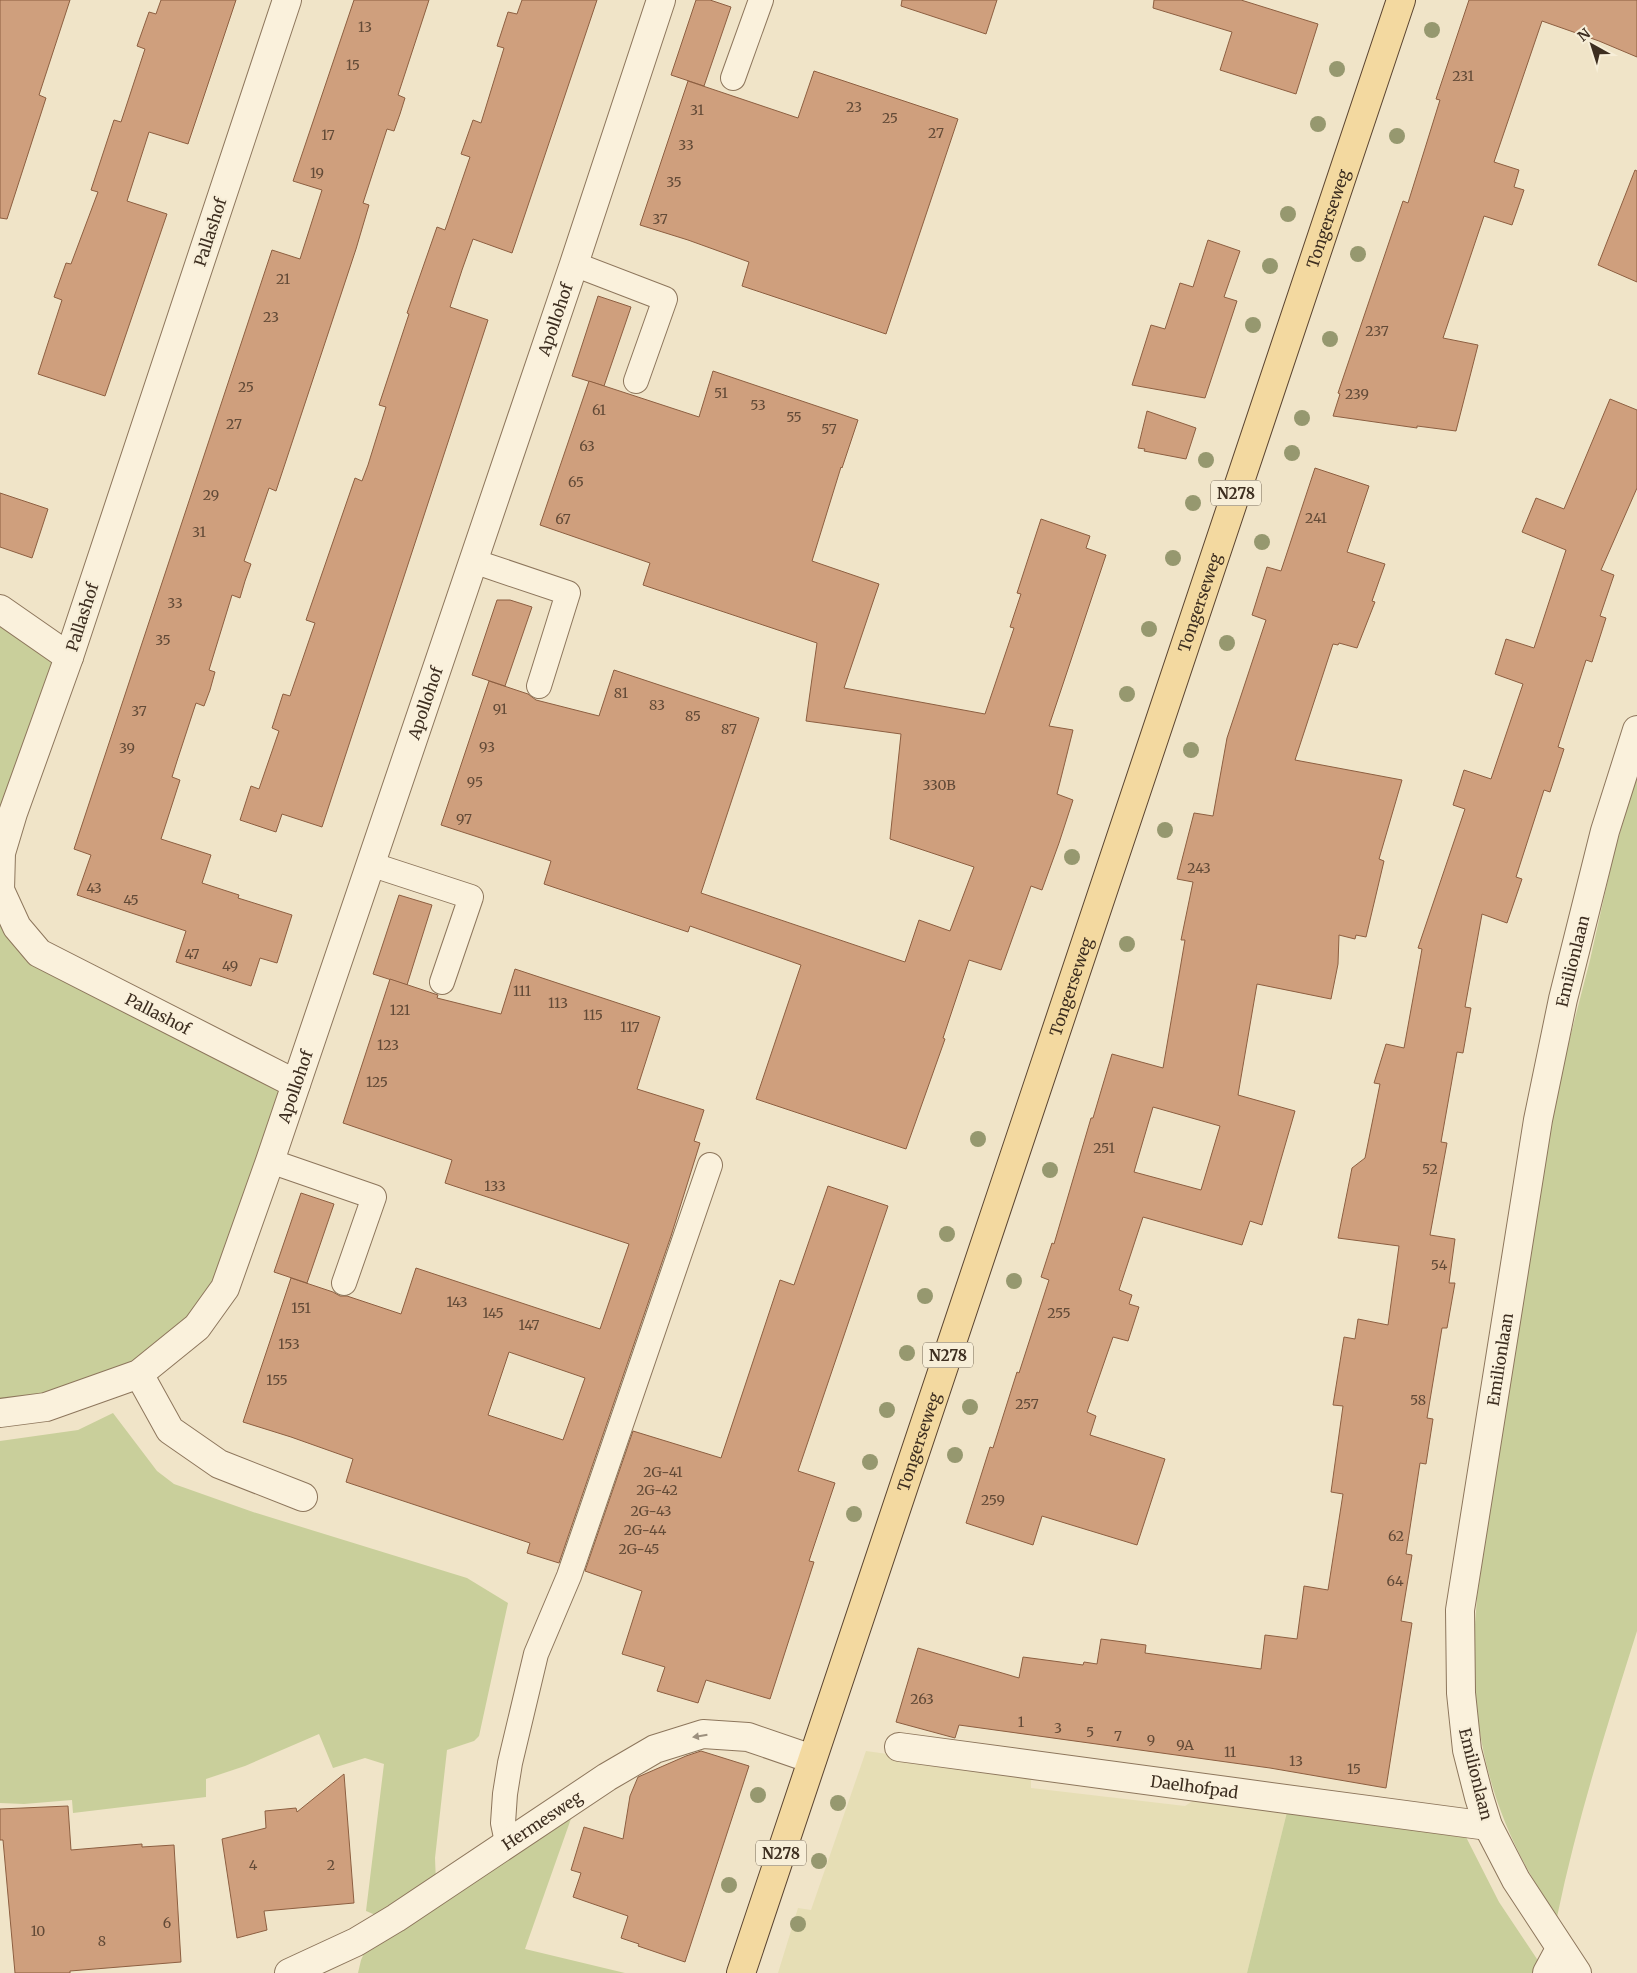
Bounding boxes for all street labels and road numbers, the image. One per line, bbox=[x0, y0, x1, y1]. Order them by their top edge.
street label: Tongerseweg bbox=[1302, 166, 1354, 271]
street label: Pallashof bbox=[190, 194, 231, 269]
street label: Apollohof bbox=[533, 280, 577, 359]
road number: N278 bbox=[1211, 480, 1261, 506]
street label: Tongerseweg bbox=[1174, 550, 1225, 655]
street label: Pallashof bbox=[62, 579, 103, 654]
street label: Apollohof bbox=[403, 663, 447, 743]
street label: Emilionlaan bbox=[1552, 913, 1594, 1009]
street label: Tongerseweg bbox=[1045, 934, 1097, 1039]
street label: Pallashof bbox=[122, 989, 195, 1039]
street label: Apollohof bbox=[273, 1047, 317, 1126]
street label: Emilionlaan bbox=[1483, 1311, 1517, 1407]
road number: N278 bbox=[923, 1342, 973, 1368]
street label: Tongerseweg bbox=[893, 1390, 945, 1494]
street label: Emilionlaan bbox=[1455, 1726, 1497, 1822]
street label: Daelhofpad bbox=[1149, 1771, 1240, 1802]
street label: Hermesweg bbox=[498, 1786, 586, 1854]
road number: N278 bbox=[756, 1840, 806, 1866]

